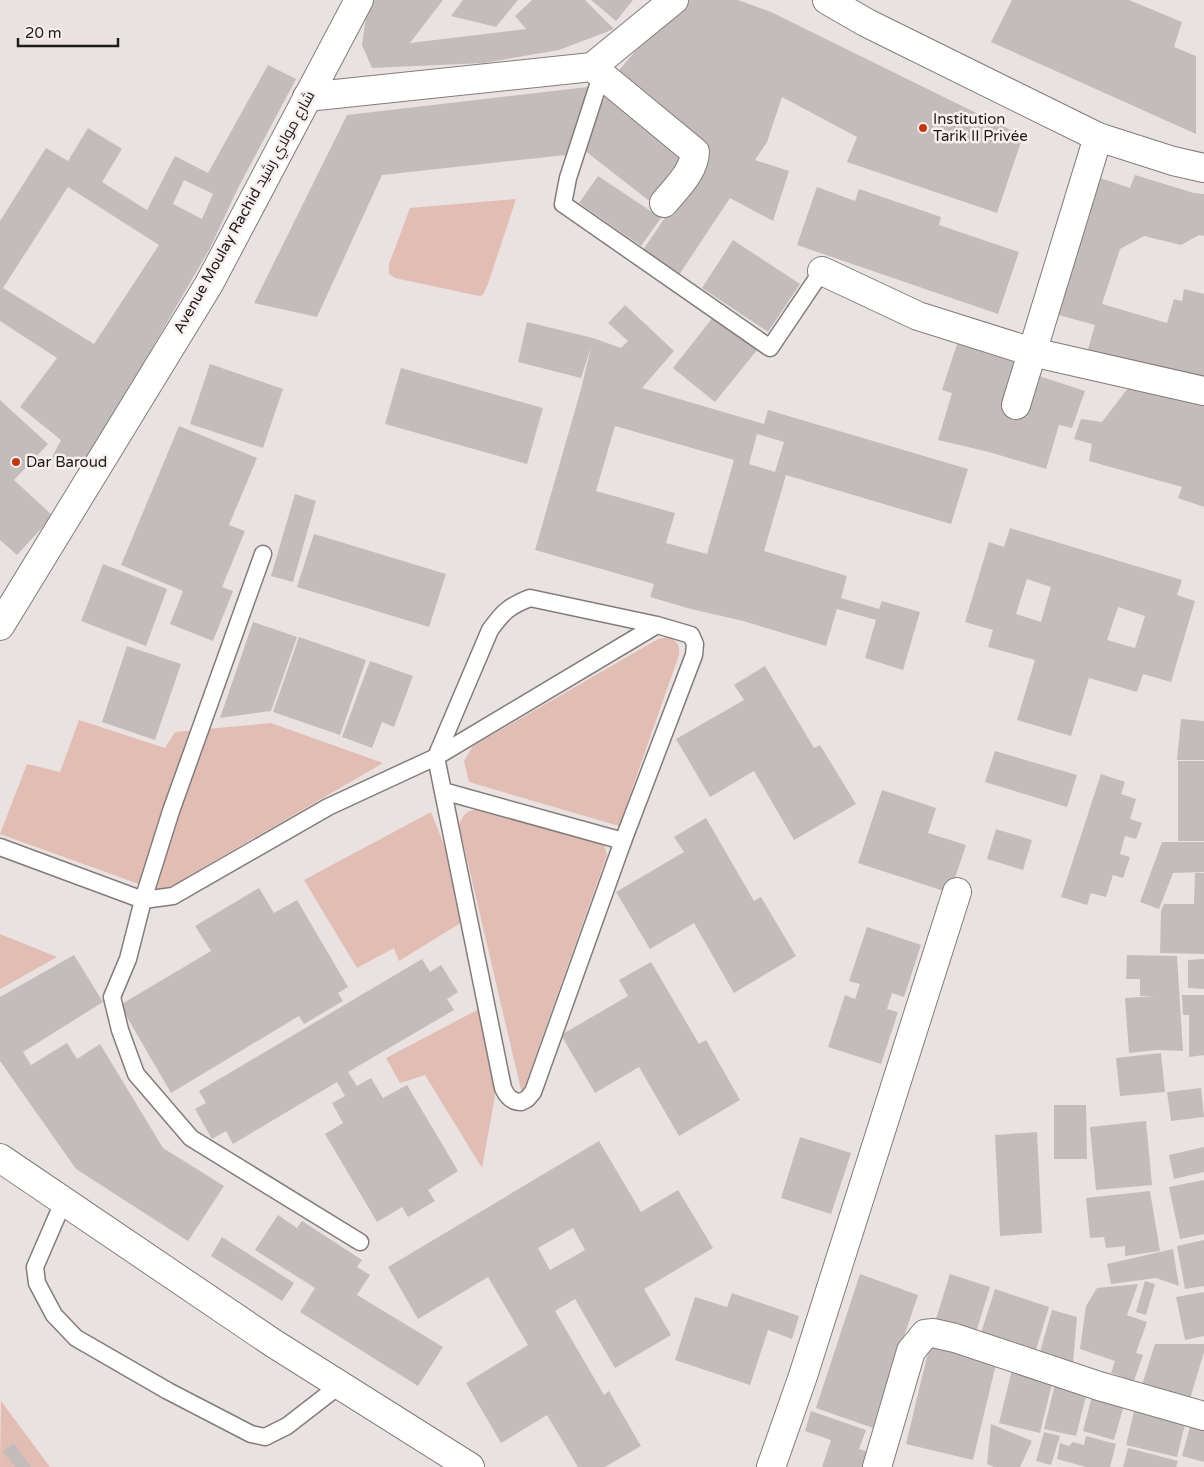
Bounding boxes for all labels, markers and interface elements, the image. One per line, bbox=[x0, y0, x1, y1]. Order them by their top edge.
scale bar bbox=[18, 15, 118, 47]
text: 20 m bbox=[25, 24, 62, 42]
street label: Avenue Moulay Rachid شارع مولاي رشيد bbox=[170, 88, 321, 338]
place label: Institution Tarik II Privée bbox=[933, 110, 1028, 145]
marker: Institution Tarik II Privée bbox=[917, 122, 929, 134]
place label: Dar Baroud bbox=[26, 453, 107, 471]
marker: Dar Baroud bbox=[10, 456, 22, 468]

